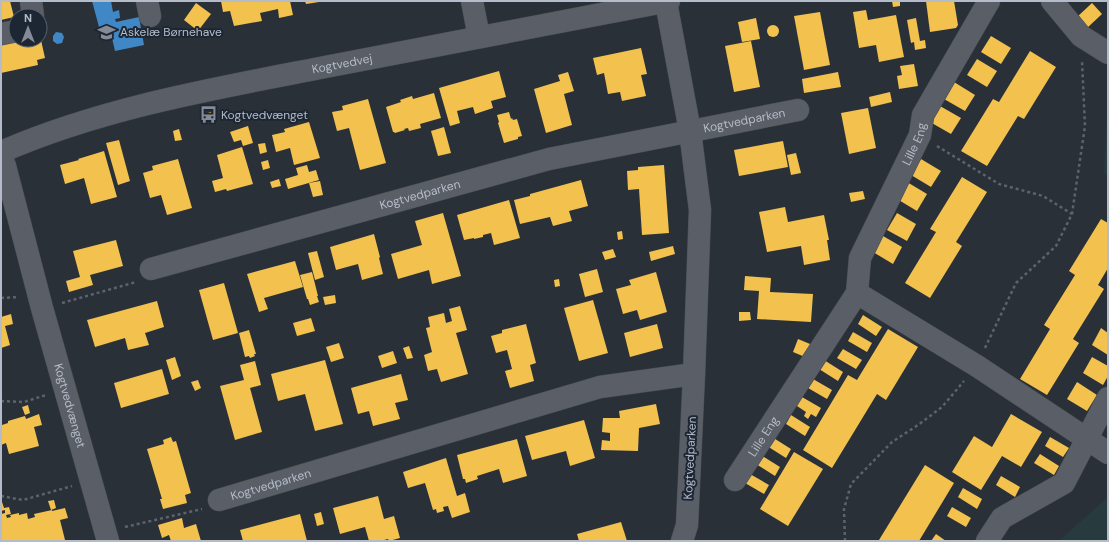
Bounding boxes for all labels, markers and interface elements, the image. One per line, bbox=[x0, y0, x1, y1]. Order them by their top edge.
north arrow bbox=[8, 8, 48, 48]
text: N bbox=[24, 11, 32, 25]
school or university icon: Askelæ Børnehave bbox=[97, 22, 117, 42]
place label: Askelæ Børnehave bbox=[120, 24, 222, 40]
street label: Kogtvedvej bbox=[311, 50, 374, 77]
bus stop icon: Kogtvedvænget bbox=[198, 105, 218, 125]
street label: Kogtvedparken bbox=[702, 105, 787, 136]
place label: Kogtvedvænget bbox=[221, 107, 308, 123]
street label: Lille Eng bbox=[898, 121, 930, 168]
street label: Kogtvedparken bbox=[378, 176, 462, 213]
street label: Kogtvedvænget bbox=[50, 362, 89, 450]
street label: Lille Eng bbox=[744, 413, 783, 460]
street label: Kogtvedparken bbox=[680, 416, 700, 500]
street label: Kogtvedparken bbox=[229, 465, 313, 504]

